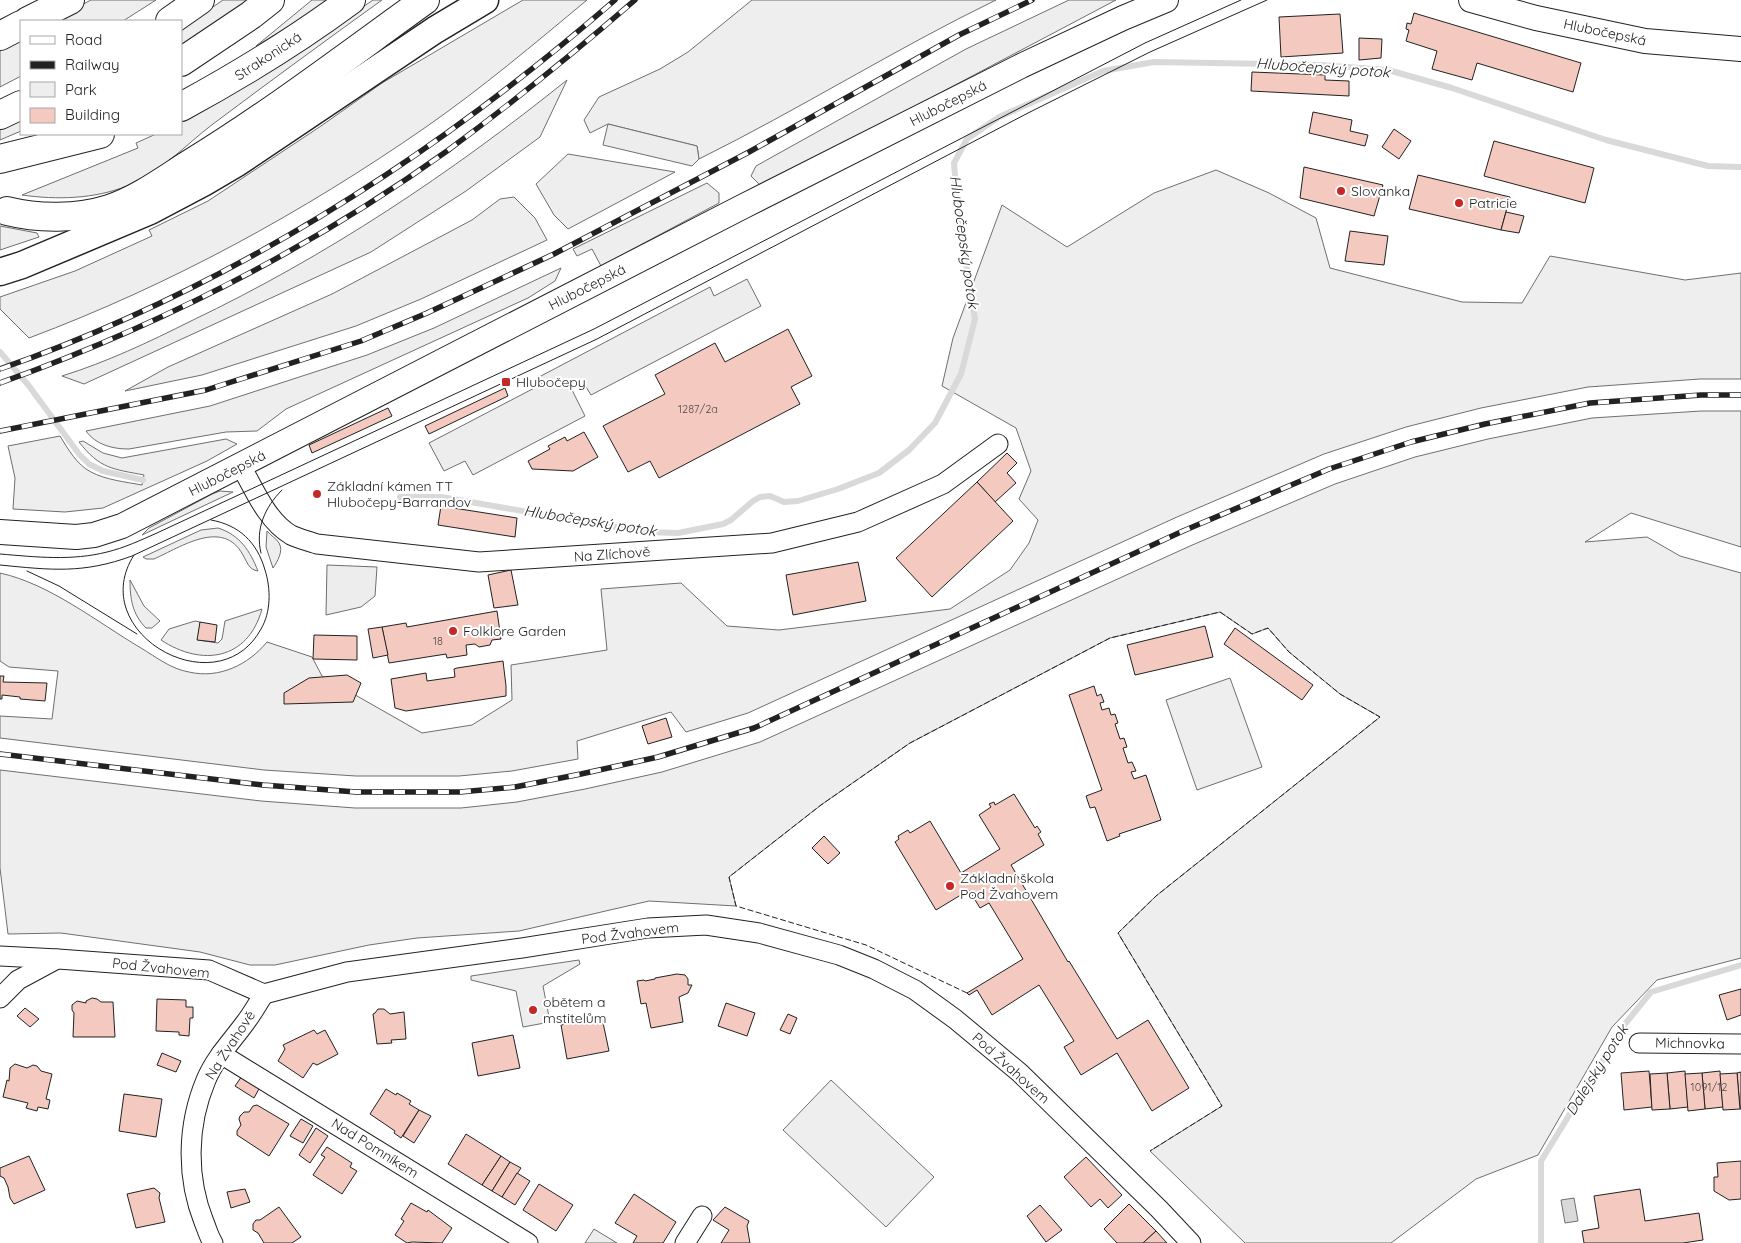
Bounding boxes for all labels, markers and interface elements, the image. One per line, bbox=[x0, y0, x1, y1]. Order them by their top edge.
street label: Hlubočepská bbox=[1562, 14, 1648, 50]
legend bbox=[20, 20, 182, 135]
street label: Strakonická bbox=[231, 28, 305, 84]
text: Road bbox=[65, 30, 102, 49]
water label: Hlubočepský potok bbox=[1255, 53, 1393, 82]
text: Railway bbox=[65, 55, 120, 74]
street label: Hlubočepská bbox=[906, 76, 990, 130]
text: Park bbox=[65, 80, 97, 99]
text: Building bbox=[65, 105, 120, 124]
water label: Hlubočepský potok bbox=[946, 174, 984, 312]
place label: Slovanka bbox=[1351, 182, 1410, 200]
marker: Slovanka bbox=[1335, 185, 1347, 197]
place label: Patricie bbox=[1469, 194, 1517, 212]
marker: Patricie bbox=[1453, 197, 1465, 209]
street label: Hlubočepská bbox=[545, 260, 629, 314]
place label: Hlubočepy bbox=[516, 373, 586, 391]
marker: Hlubočepy bbox=[500, 376, 512, 388]
house number: 1287/2a bbox=[678, 402, 718, 416]
street label: Hlubočepská bbox=[185, 446, 269, 500]
place label: Základní kámen TT Hlubočepy-Barrandov bbox=[327, 477, 471, 511]
marker: Základní kámen TT Hlubočepy-Barrandov bbox=[311, 488, 323, 500]
water label: Hlubočepský potok bbox=[522, 501, 660, 541]
street label: Na Zlíchově bbox=[573, 542, 651, 566]
place label: Folklore Garden bbox=[463, 622, 566, 640]
marker: Folklore Garden bbox=[447, 625, 459, 637]
house number: 18 bbox=[433, 634, 443, 648]
place label: Základní škola Pod Žvahovem bbox=[960, 869, 1058, 903]
marker: Základní škola Pod Žvahovem bbox=[944, 880, 956, 892]
street label: Pod Žvahovem bbox=[580, 918, 680, 948]
street label: Pod Žvahovem bbox=[111, 954, 211, 982]
place label: obětem a mstitelům bbox=[543, 993, 607, 1027]
marker: obětem a mstitelům bbox=[527, 1004, 539, 1016]
street label: Na Žvahově bbox=[201, 1007, 259, 1083]
water label: Dalejský potok bbox=[1561, 1019, 1633, 1119]
street label: Pod Žvahovem bbox=[968, 1028, 1054, 1108]
street label: Michnovka bbox=[1655, 1033, 1725, 1053]
house number: 1091/12 bbox=[1691, 1080, 1727, 1094]
street label: Nad Pomníkem bbox=[328, 1114, 422, 1182]

